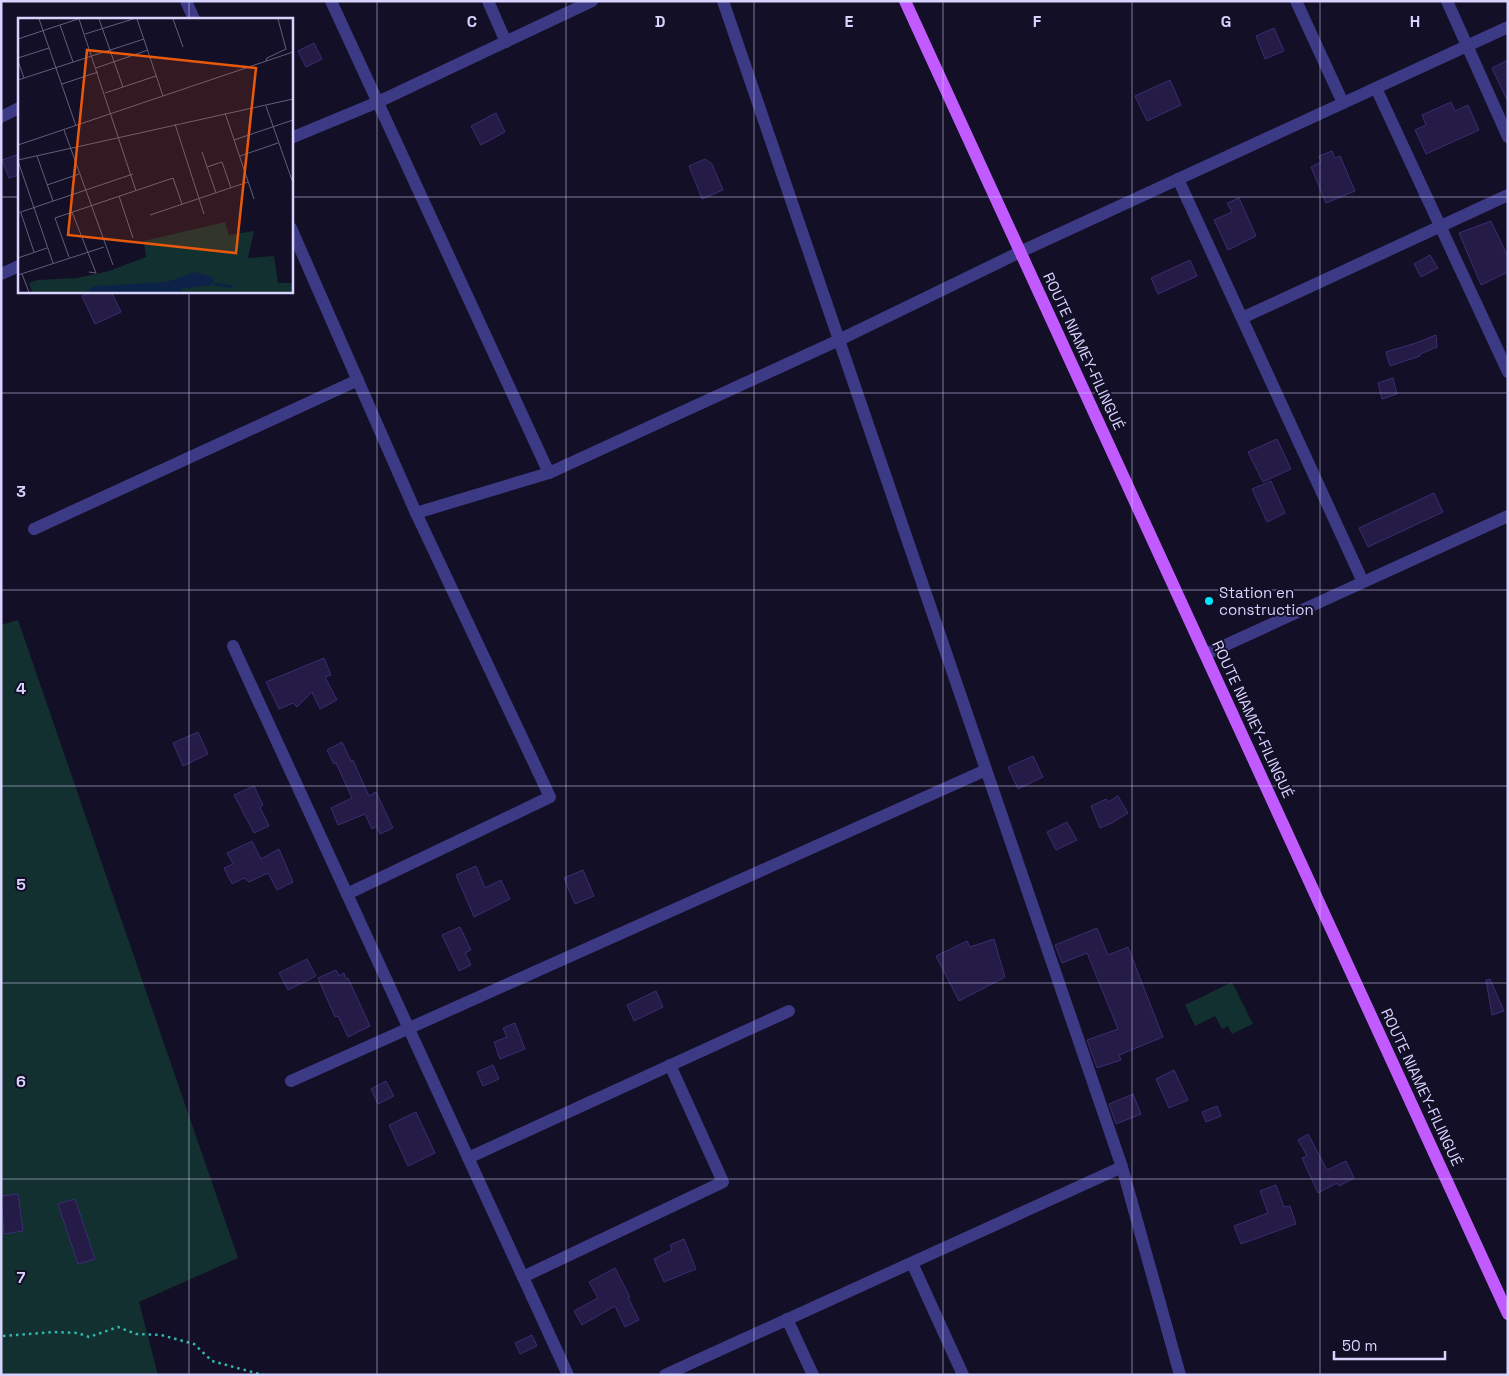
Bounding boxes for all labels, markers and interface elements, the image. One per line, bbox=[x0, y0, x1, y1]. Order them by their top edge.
text: C bbox=[467, 11, 477, 32]
text: D bbox=[655, 11, 665, 32]
text: E bbox=[845, 11, 854, 32]
text: F bbox=[1033, 11, 1042, 32]
text: G bbox=[1221, 11, 1231, 32]
text: H bbox=[1410, 11, 1420, 32]
inset map bbox=[18, 18, 292, 292]
street label: ROUTE NIAMEY-FILINGUÉ bbox=[1039, 269, 1129, 433]
text: 3 bbox=[16, 481, 26, 502]
place label: Station en construction bbox=[1219, 583, 1314, 619]
marker: Station en construction bbox=[1203, 595, 1215, 607]
street label: ROUTE NIAMEY-FILINGUÉ bbox=[1208, 637, 1298, 801]
text: 4 bbox=[16, 678, 26, 699]
text: 5 bbox=[16, 874, 26, 895]
street label: ROUTE NIAMEY-FILINGUÉ bbox=[1377, 1005, 1467, 1169]
text: 6 bbox=[16, 1071, 26, 1092]
text: 7 bbox=[17, 1267, 26, 1288]
scale bar bbox=[1334, 1328, 1445, 1360]
text: 50 m bbox=[1342, 1336, 1377, 1355]

